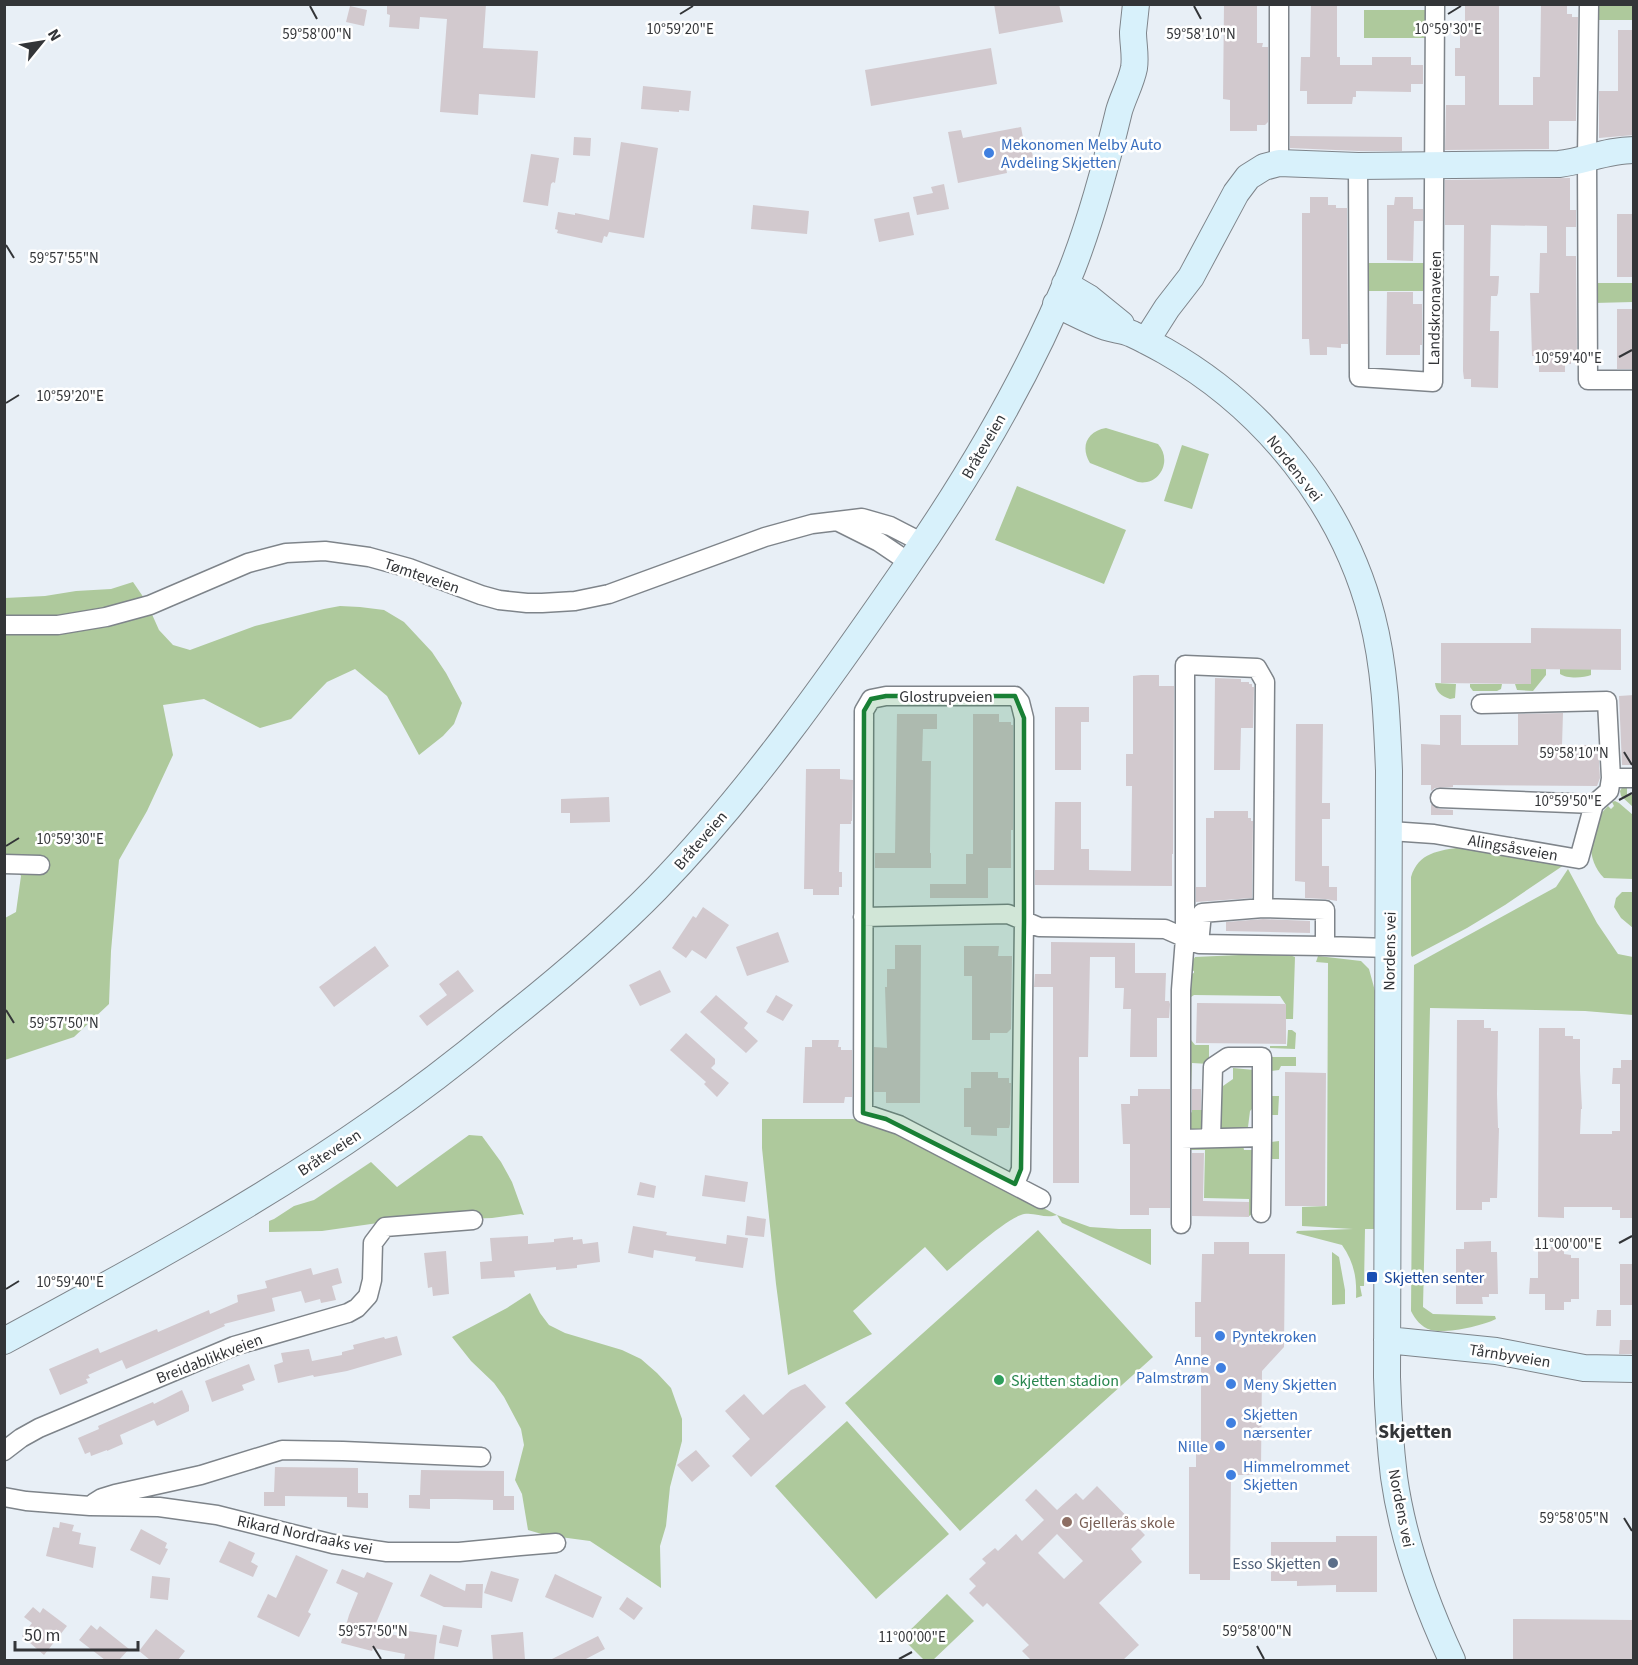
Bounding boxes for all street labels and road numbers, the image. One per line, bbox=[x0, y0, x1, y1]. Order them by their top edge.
street label: Landskronaveien bbox=[1423, 250, 1447, 366]
street label: Bråteveien bbox=[956, 410, 1011, 483]
street label: Nordens vei bbox=[1261, 431, 1327, 507]
street label: Tømteveien bbox=[381, 553, 462, 599]
street label: Glostrupveien bbox=[899, 686, 993, 708]
street label: Bråteveien bbox=[669, 806, 733, 875]
street label: Alingsåsveien bbox=[1466, 829, 1560, 867]
street label: Nordens vei bbox=[1378, 911, 1402, 991]
street label: Bråteveien bbox=[294, 1124, 366, 1182]
street label: Breidablikkveien bbox=[153, 1329, 266, 1389]
street label: Tårnbyveien bbox=[1468, 1339, 1552, 1373]
street label: Nordens vei bbox=[1383, 1467, 1419, 1549]
street label: Rikard Nordraaks vei bbox=[235, 1510, 375, 1560]

